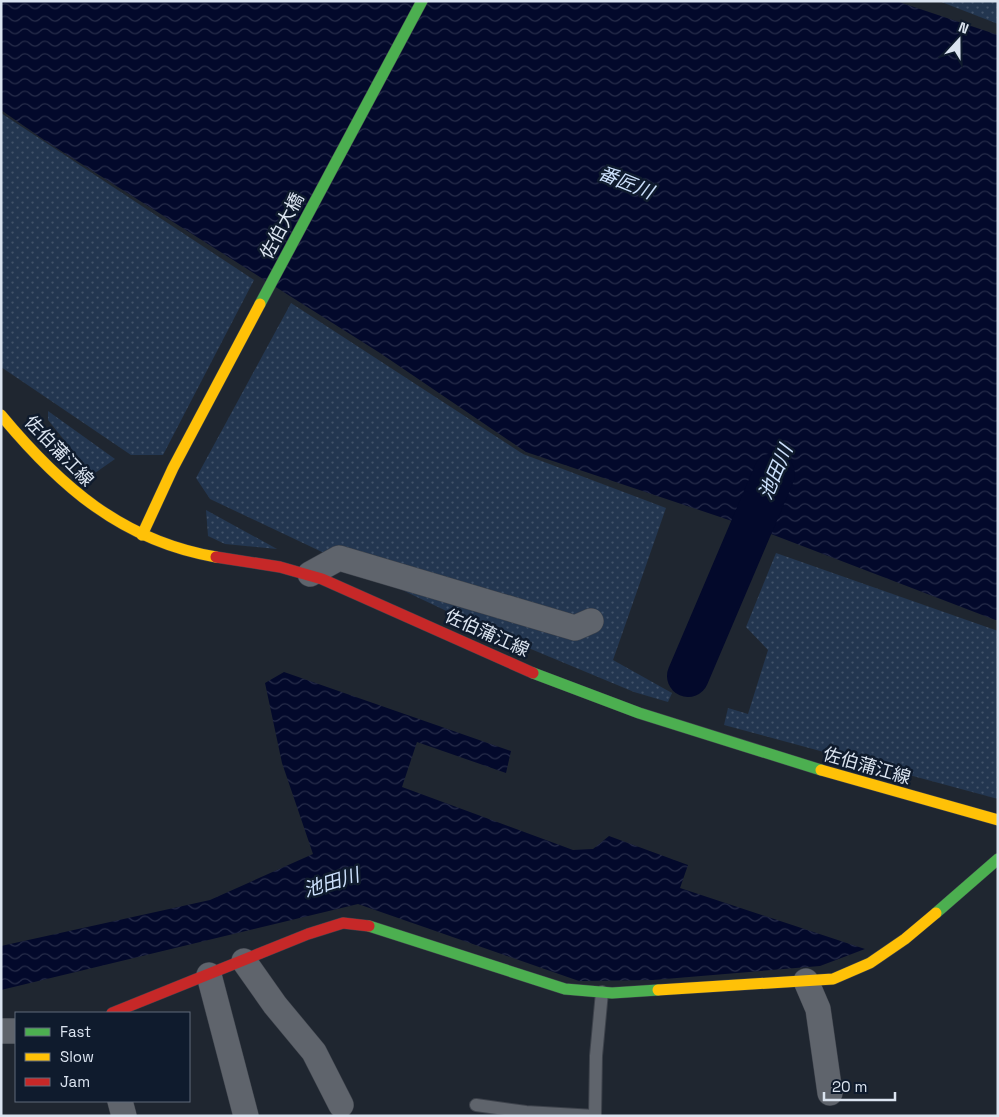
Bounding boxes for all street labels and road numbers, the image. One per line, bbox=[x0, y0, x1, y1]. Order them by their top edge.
street label: 佐伯大橋 bbox=[255, 189, 309, 263]
street label: 佐伯蒲江線 bbox=[20, 410, 99, 491]
street label: 佐伯蒲江線 bbox=[441, 604, 533, 661]
street label: 佐伯蒲江線 bbox=[821, 742, 914, 789]

